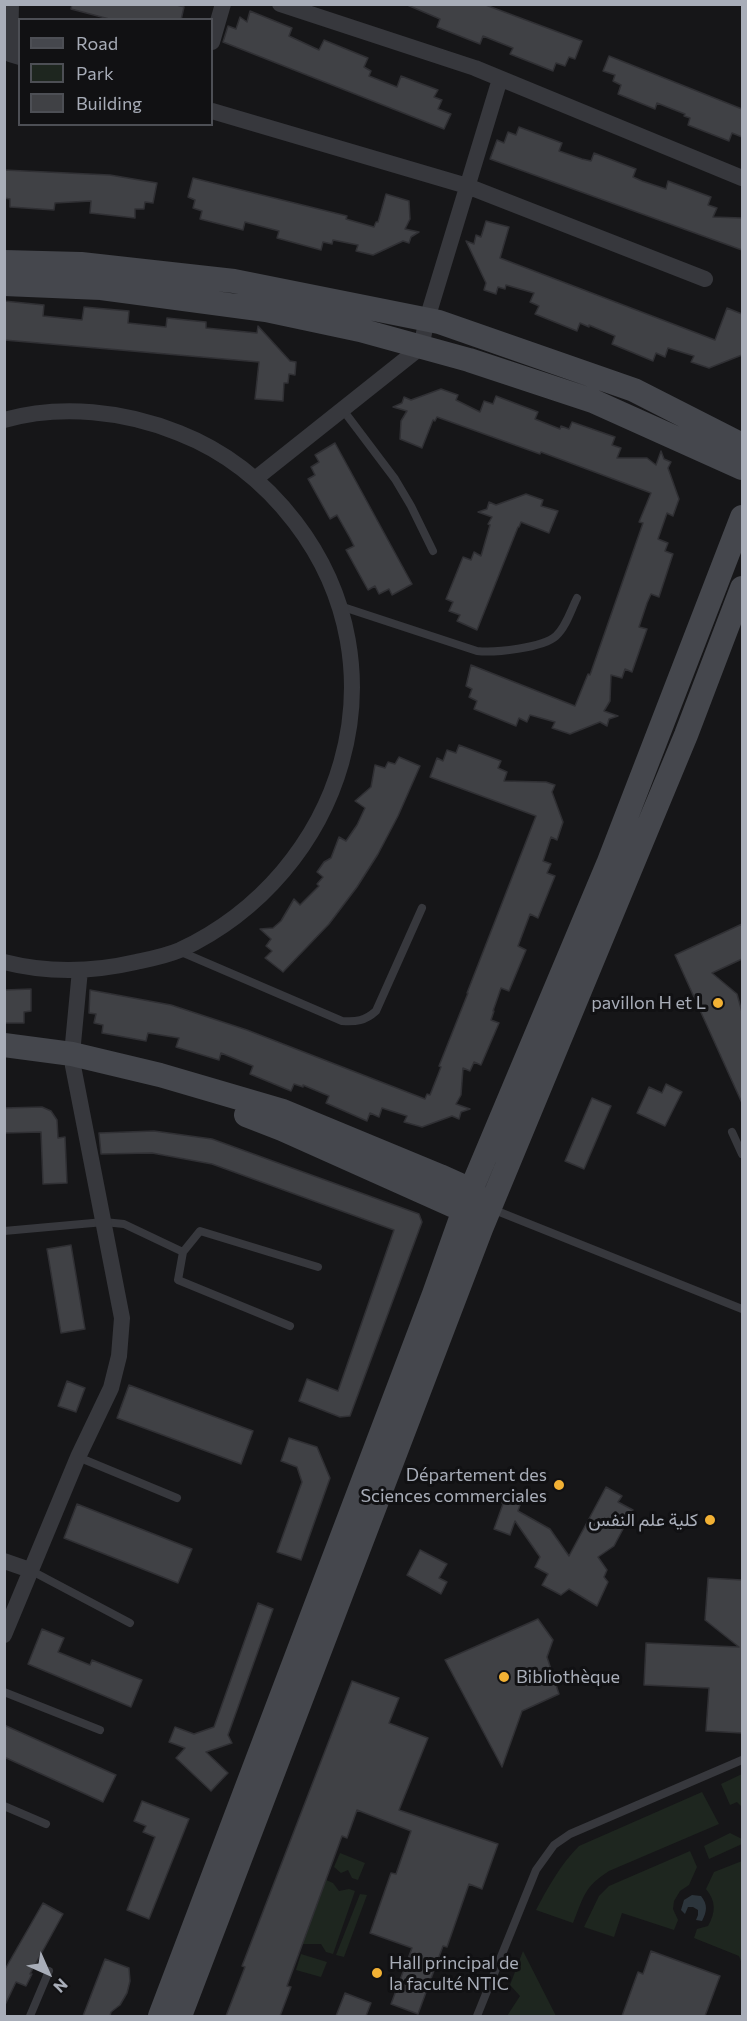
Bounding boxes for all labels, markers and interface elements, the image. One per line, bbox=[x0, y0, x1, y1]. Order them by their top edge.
legend bbox=[18, 18, 213, 126]
text: Road bbox=[76, 32, 118, 54]
text: Park bbox=[76, 62, 114, 84]
text: Building bbox=[76, 92, 142, 114]
place label: pavillon H et L bbox=[591, 992, 706, 1014]
marker: pavillon H et L bbox=[711, 996, 725, 1010]
place label: Département des Sciences commerciales bbox=[360, 1464, 547, 1506]
marker: Département des Sciences commerciales bbox=[552, 1478, 566, 1492]
place label: كلية علم النفس bbox=[588, 1509, 698, 1531]
marker: كلية علم النفس bbox=[703, 1513, 717, 1527]
place label: Bibliothèque bbox=[516, 1666, 620, 1688]
marker: Bibliothèque bbox=[497, 1670, 511, 1684]
north arrow bbox=[18, 1943, 78, 2003]
place label: Hall principal de la faculté NTIC bbox=[389, 1952, 519, 1994]
marker: Hall principal de la faculté NTIC bbox=[370, 1966, 384, 1980]
text: N bbox=[50, 1975, 72, 1997]

